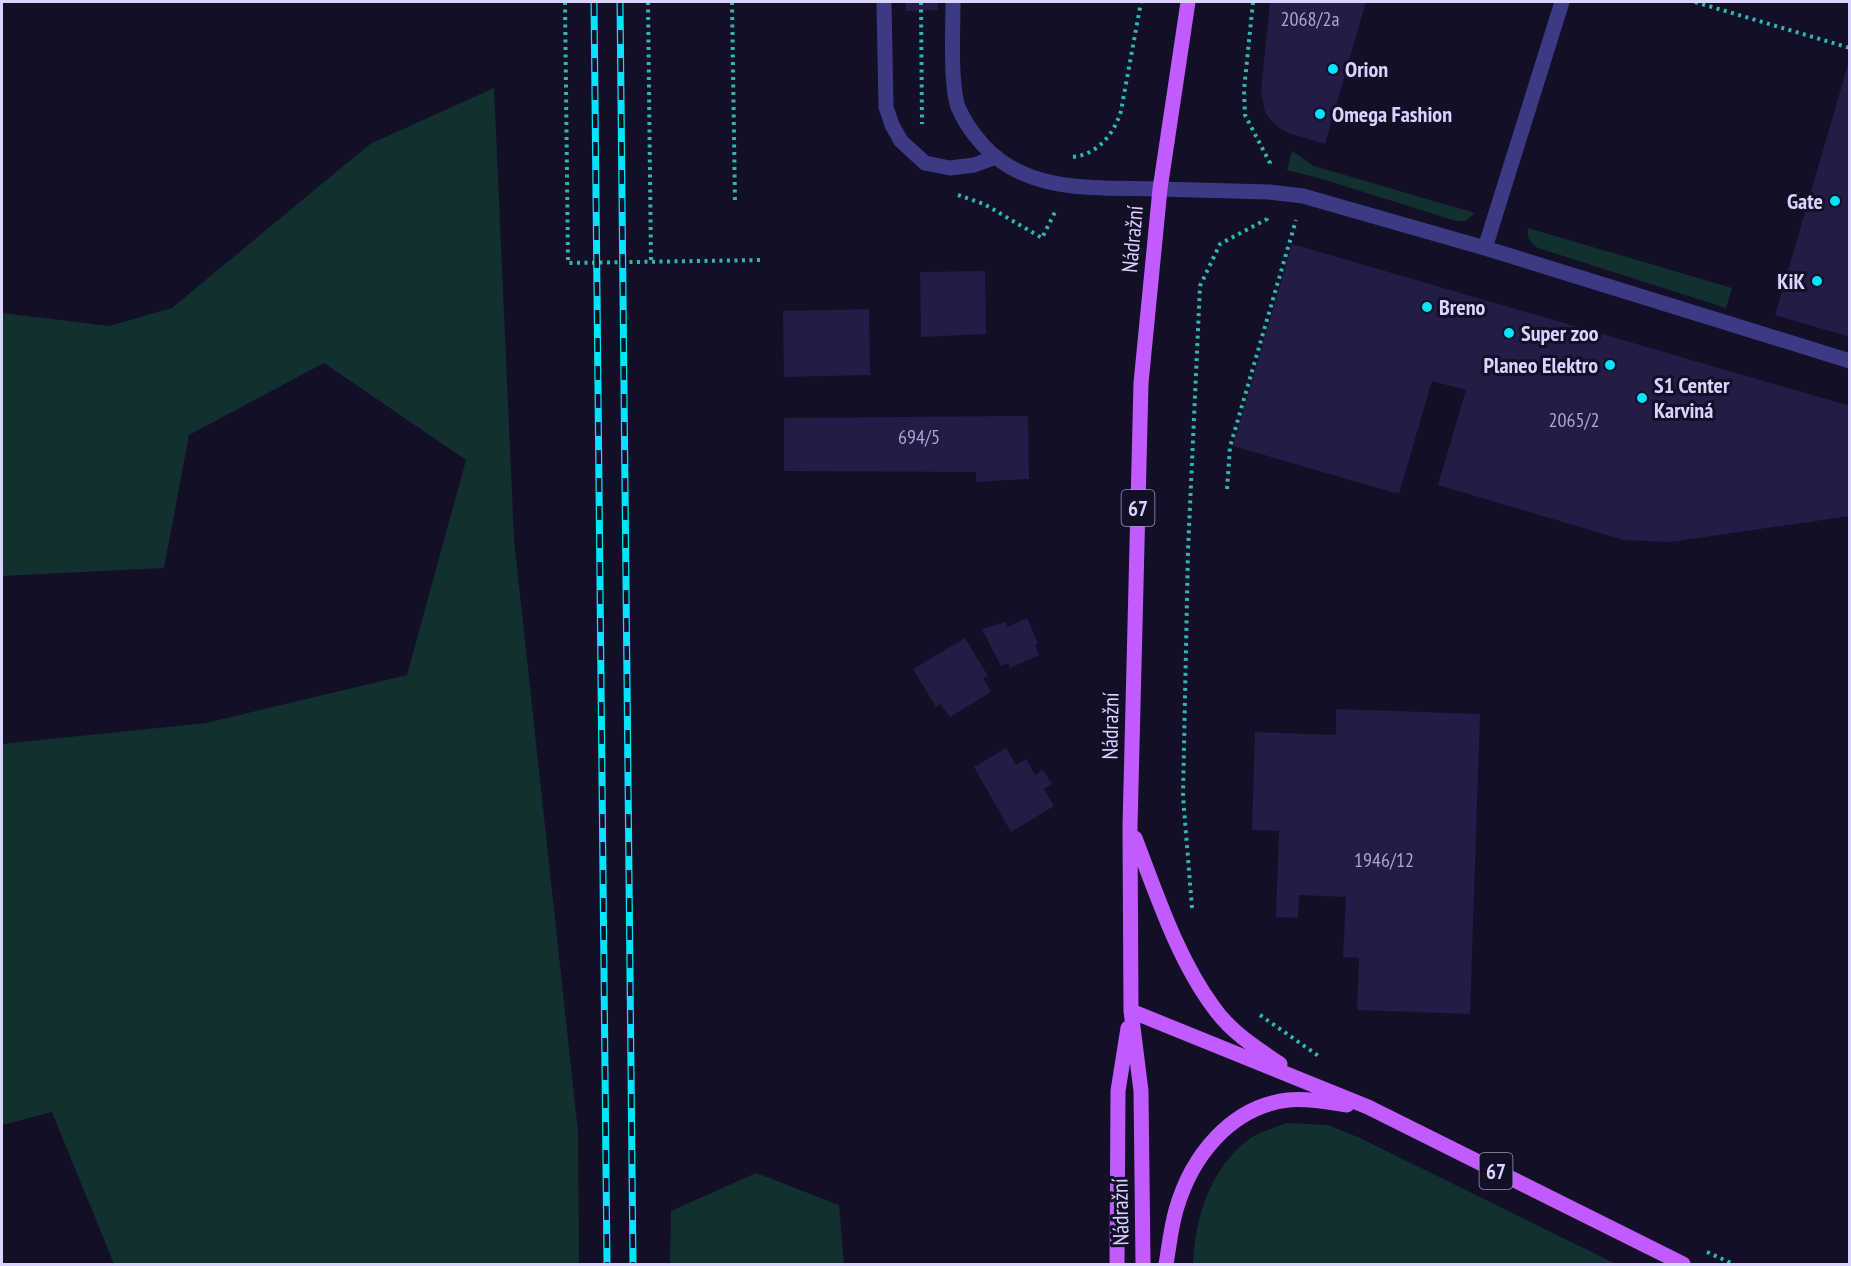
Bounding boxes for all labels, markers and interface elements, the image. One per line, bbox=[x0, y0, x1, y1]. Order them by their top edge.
house number: 2068/2a bbox=[1281, 6, 1339, 32]
place label: Orion bbox=[1345, 55, 1388, 83]
marker: Orion bbox=[1326, 62, 1340, 76]
place label: Omega Fashion bbox=[1332, 100, 1452, 128]
marker: Omega Fashion bbox=[1313, 107, 1327, 121]
place label: Gate bbox=[1787, 187, 1823, 215]
marker: Gate bbox=[1828, 194, 1842, 208]
street label: Nádražní bbox=[1115, 204, 1149, 274]
place label: KiK bbox=[1777, 267, 1806, 295]
marker: KiK bbox=[1810, 274, 1824, 288]
place label: Breno bbox=[1439, 293, 1486, 321]
marker: Breno bbox=[1420, 300, 1434, 314]
place label: Super zoo bbox=[1521, 319, 1599, 347]
marker: Super zoo bbox=[1502, 326, 1516, 340]
place label: Planeo Elektro bbox=[1484, 351, 1598, 379]
marker: Planeo Elektro bbox=[1603, 358, 1617, 372]
place label: S1 Center Karviná bbox=[1654, 371, 1730, 424]
marker: S1 Center Karviná bbox=[1635, 391, 1649, 405]
house number: 2065/2 bbox=[1549, 407, 1599, 433]
house number: 694/5 bbox=[898, 424, 940, 450]
road number: 67 bbox=[1122, 490, 1154, 526]
street label: Nádražní bbox=[1095, 692, 1125, 760]
house number: 1946/12 bbox=[1354, 847, 1414, 873]
road number: 67 bbox=[1480, 1153, 1512, 1189]
street label: Nádražní bbox=[1105, 1178, 1135, 1246]

